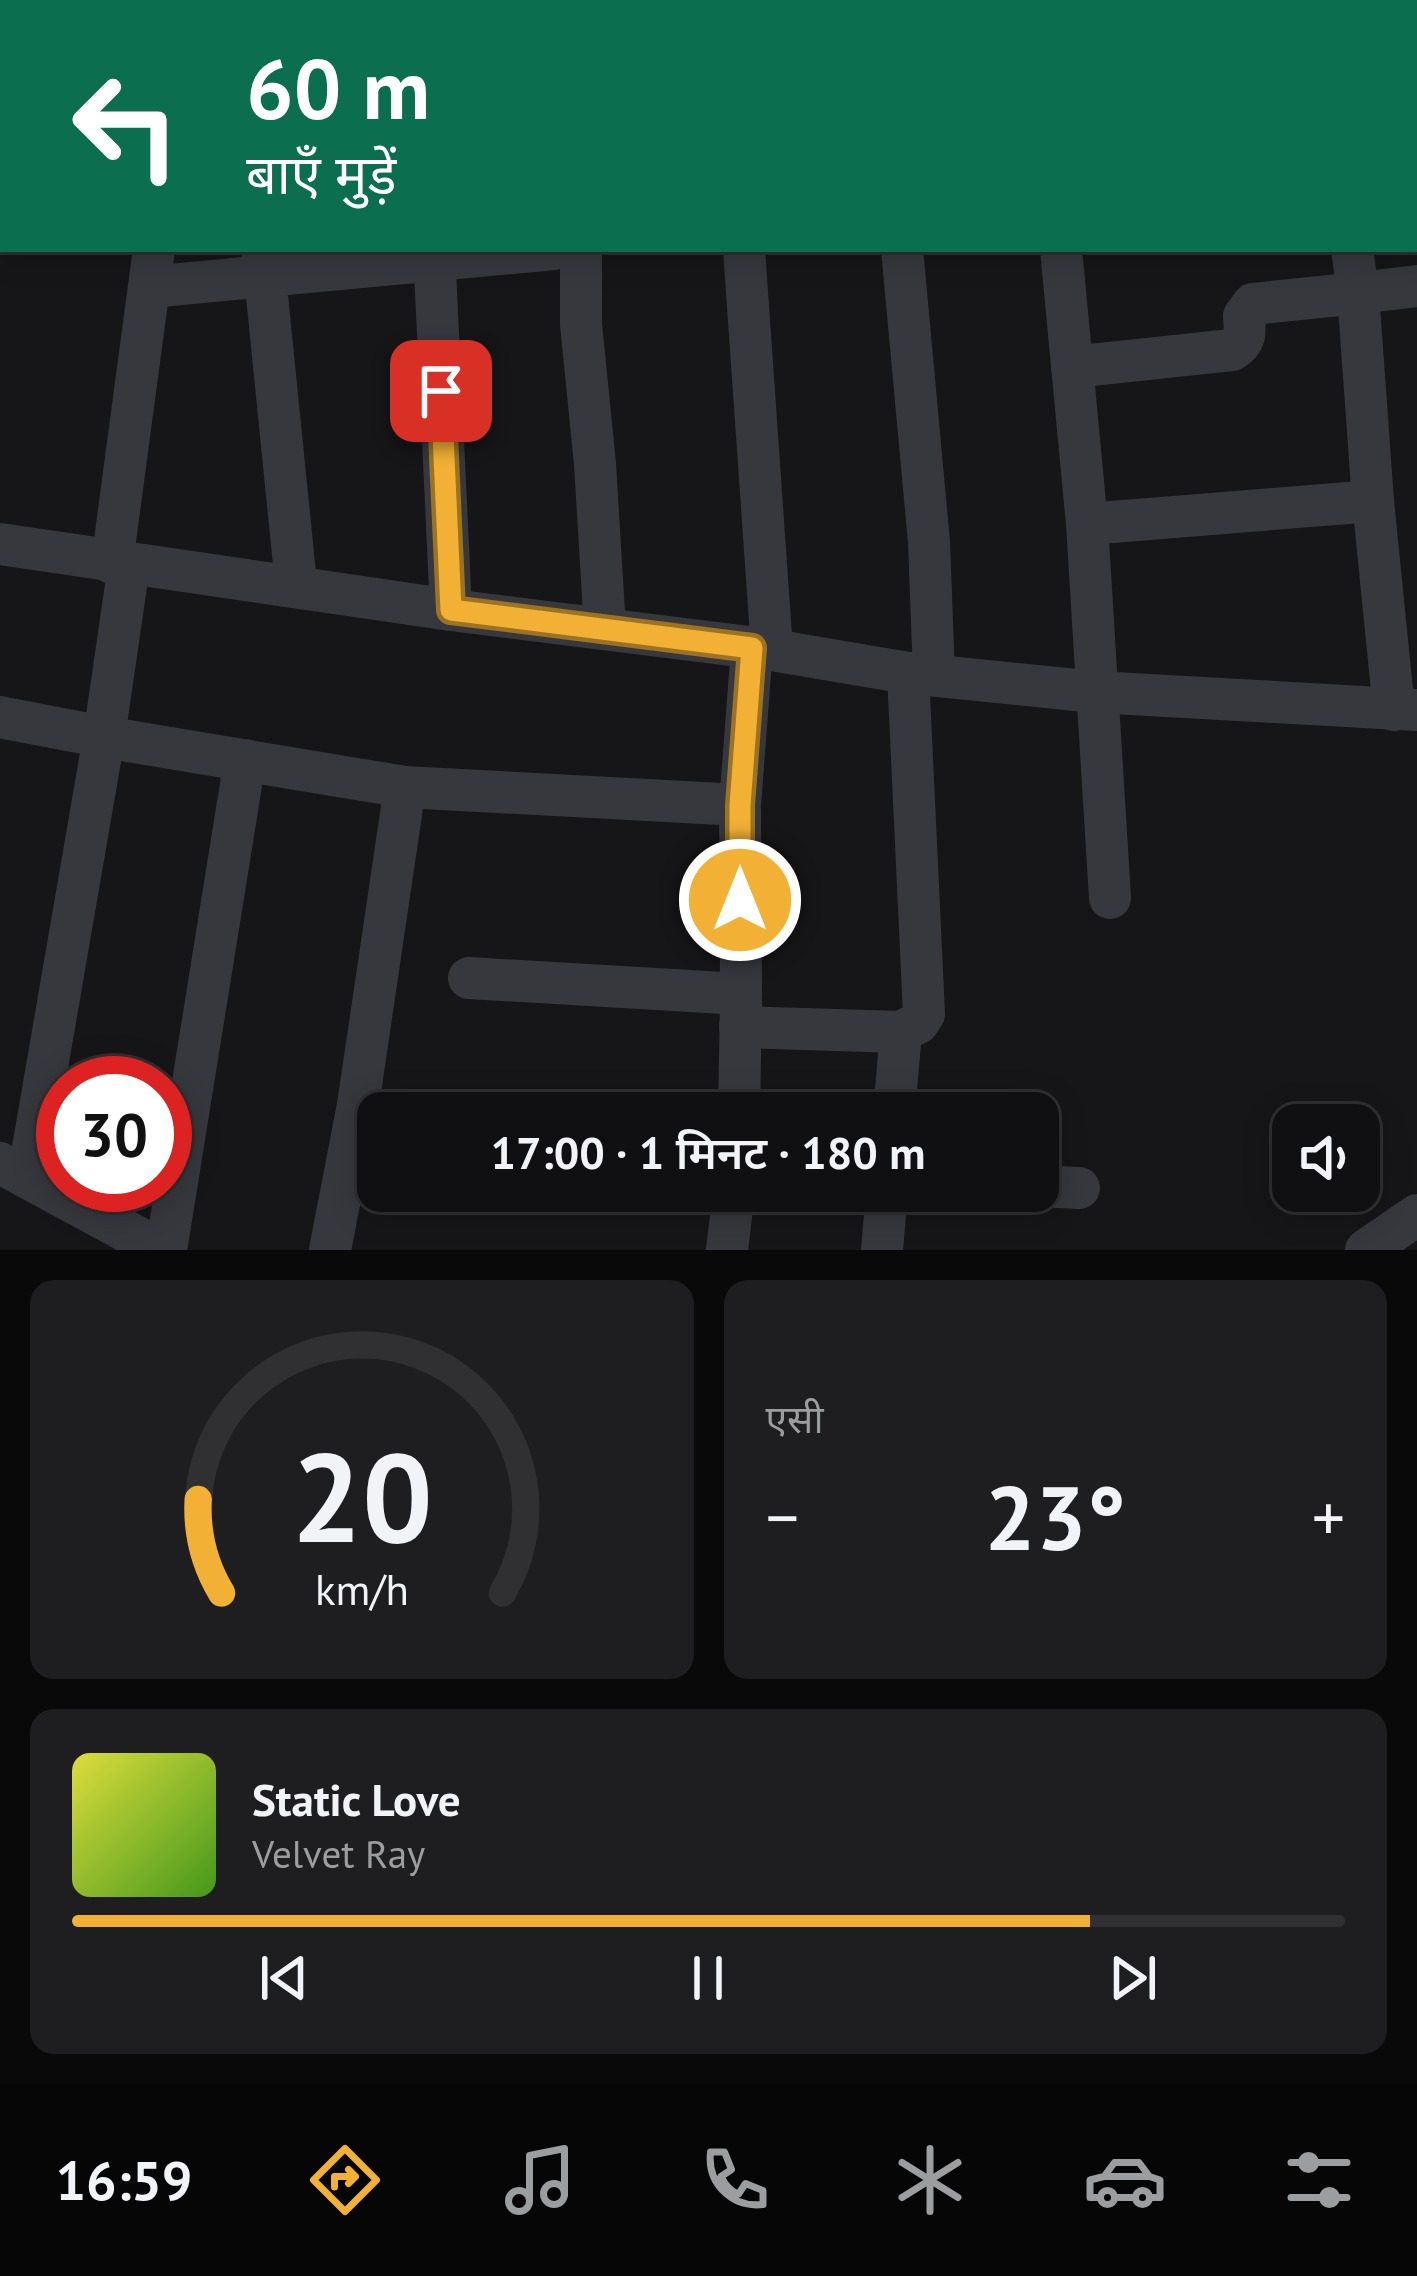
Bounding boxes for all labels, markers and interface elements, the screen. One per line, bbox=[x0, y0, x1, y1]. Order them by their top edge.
text: 60 m bbox=[246, 33, 430, 142]
icon: left bbox=[48, 48, 204, 204]
text: बाएँ मुड़ें bbox=[246, 139, 396, 209]
pin bbox=[390, 340, 492, 442]
icon: arrive bbox=[408, 358, 474, 424]
position arrow bbox=[677, 837, 803, 963]
speed limit sign: 30 bbox=[36, 1056, 192, 1212]
map controls bbox=[1272, 1104, 1380, 1212]
button: sound bbox=[1272, 1104, 1380, 1212]
text: 17:00 · 1 मिनट · 180 m bbox=[491, 1123, 925, 1181]
text: एसी bbox=[766, 1393, 824, 1444]
text: 20 bbox=[291, 1415, 433, 1576]
text: 23° bbox=[985, 1458, 1126, 1575]
text: − bbox=[766, 1474, 799, 1559]
text: + bbox=[1312, 1474, 1345, 1559]
text: km/h bbox=[315, 1560, 409, 1616]
text: Static Love bbox=[252, 1770, 461, 1828]
text: Velvet Ray bbox=[252, 1828, 425, 1879]
icon: previous bbox=[251, 1945, 317, 2011]
icon: pause bbox=[675, 1945, 741, 2011]
icon: next bbox=[1100, 1945, 1166, 2011]
icon: directions bbox=[303, 2138, 387, 2222]
icon: music bbox=[498, 2138, 582, 2222]
icon: phone bbox=[693, 2138, 777, 2222]
icon: climate bbox=[888, 2138, 972, 2222]
icon: car bbox=[1083, 2138, 1167, 2222]
icon: filters bbox=[1277, 2138, 1361, 2222]
text: 16:59 bbox=[55, 2145, 192, 2215]

